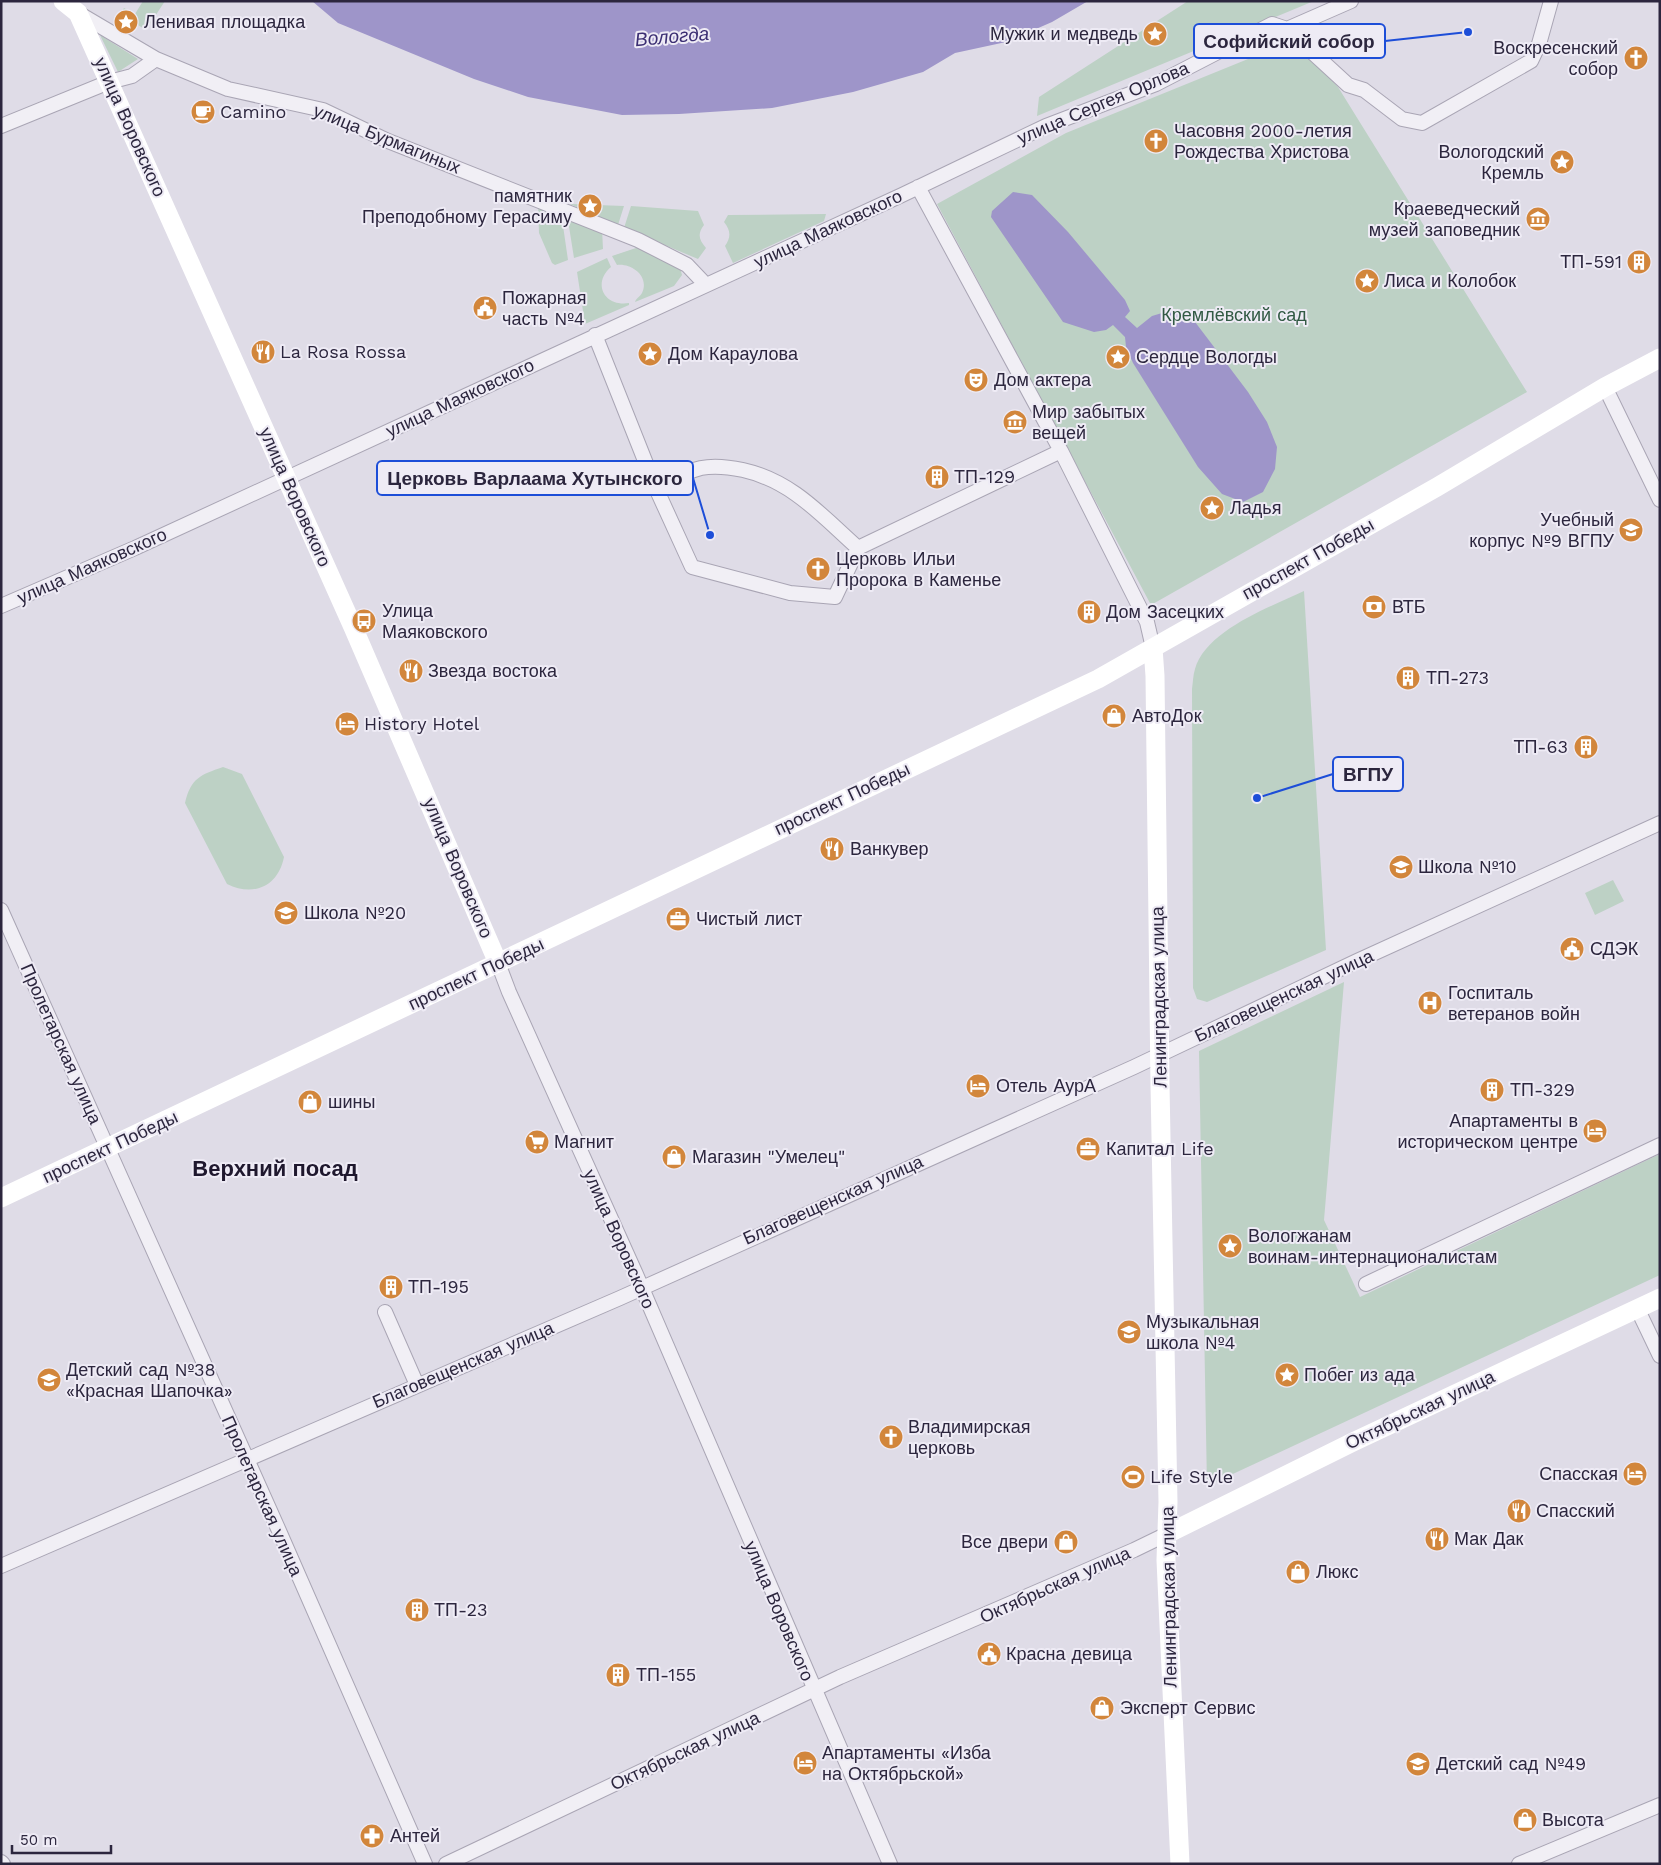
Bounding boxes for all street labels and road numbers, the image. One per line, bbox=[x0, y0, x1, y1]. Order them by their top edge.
street label: улица Воровского bbox=[90, 54, 171, 200]
street label: улица Сергея Орлова bbox=[1014, 57, 1193, 148]
street label: улица Бурмагиных bbox=[311, 99, 464, 178]
street label: улица Маяковского bbox=[750, 185, 905, 272]
street label: улица Маяковского bbox=[382, 354, 537, 441]
street label: улица Воровского bbox=[255, 424, 336, 570]
street label: проспект Победы bbox=[1238, 514, 1377, 603]
street label: улица Маяковского bbox=[14, 523, 170, 608]
street label: проспект Победы bbox=[771, 758, 913, 839]
street label: улица Воровского bbox=[419, 795, 497, 941]
street label: Ленинградская улица bbox=[1146, 905, 1171, 1088]
street label: проспект Победы bbox=[405, 933, 547, 1014]
street label: Благовещенская улица bbox=[1191, 944, 1377, 1046]
street label: Пролетарская улица bbox=[17, 960, 107, 1128]
street label: проспект Победы bbox=[39, 1106, 181, 1187]
street label: Благовещенская улица bbox=[740, 1150, 927, 1249]
street label: улица Воровского bbox=[579, 1166, 660, 1312]
street label: Благовещенская улица bbox=[369, 1316, 558, 1412]
street label: Октябрьская улица bbox=[1342, 1365, 1499, 1453]
street label: Пролетарская улица bbox=[218, 1412, 308, 1580]
street label: Ленинградская улица bbox=[1156, 1505, 1181, 1688]
street label: улица Воровского bbox=[740, 1538, 818, 1684]
street label: Октябрьская улица bbox=[976, 1542, 1134, 1627]
street label: Октябрьская улица bbox=[607, 1706, 764, 1794]

